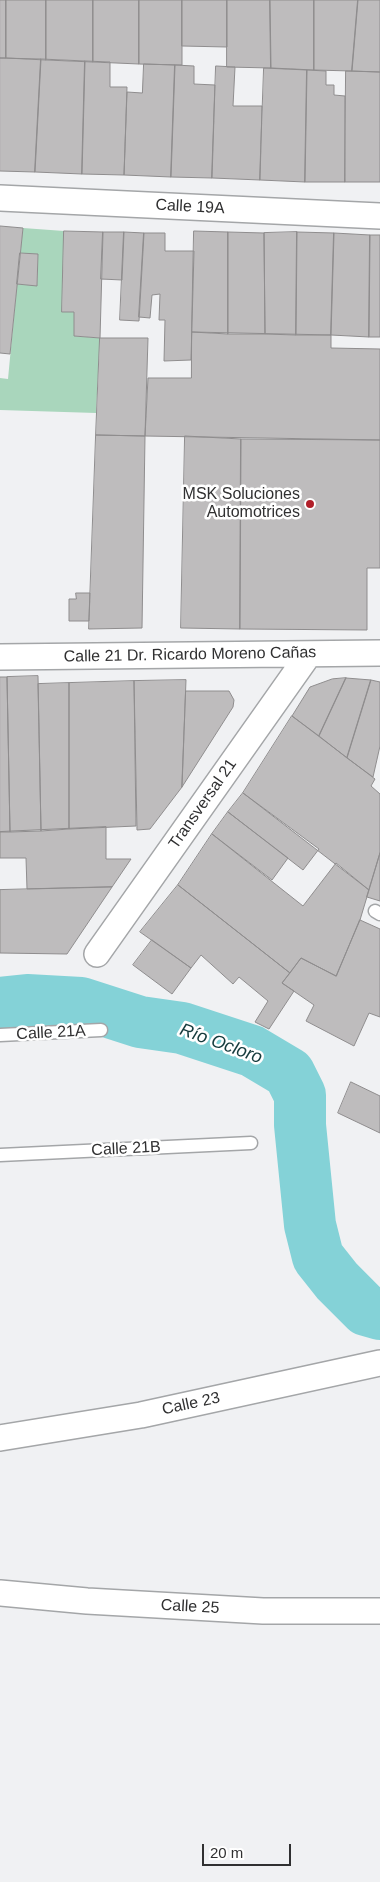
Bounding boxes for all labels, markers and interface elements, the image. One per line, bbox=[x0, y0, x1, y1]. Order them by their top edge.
street label: Calle 19A bbox=[155, 196, 225, 218]
place label: MSK Soluciones Automotrices bbox=[183, 485, 300, 523]
marker: MSK Soluciones Automotrices bbox=[304, 498, 316, 510]
street label: Calle 21 Dr. Ricardo Moreno Cañas bbox=[64, 643, 316, 667]
street label: Transversal 21 bbox=[165, 755, 241, 853]
water label: Río Ocloro bbox=[177, 1019, 265, 1069]
street label: Calle 21A bbox=[16, 1022, 86, 1044]
street label: Calle 21B bbox=[91, 1138, 161, 1160]
street label: Calle 23 bbox=[160, 1389, 222, 1419]
street label: Calle 25 bbox=[160, 1596, 220, 1618]
scale bar bbox=[205, 1834, 294, 1866]
text: 20 m bbox=[210, 1844, 243, 1861]

